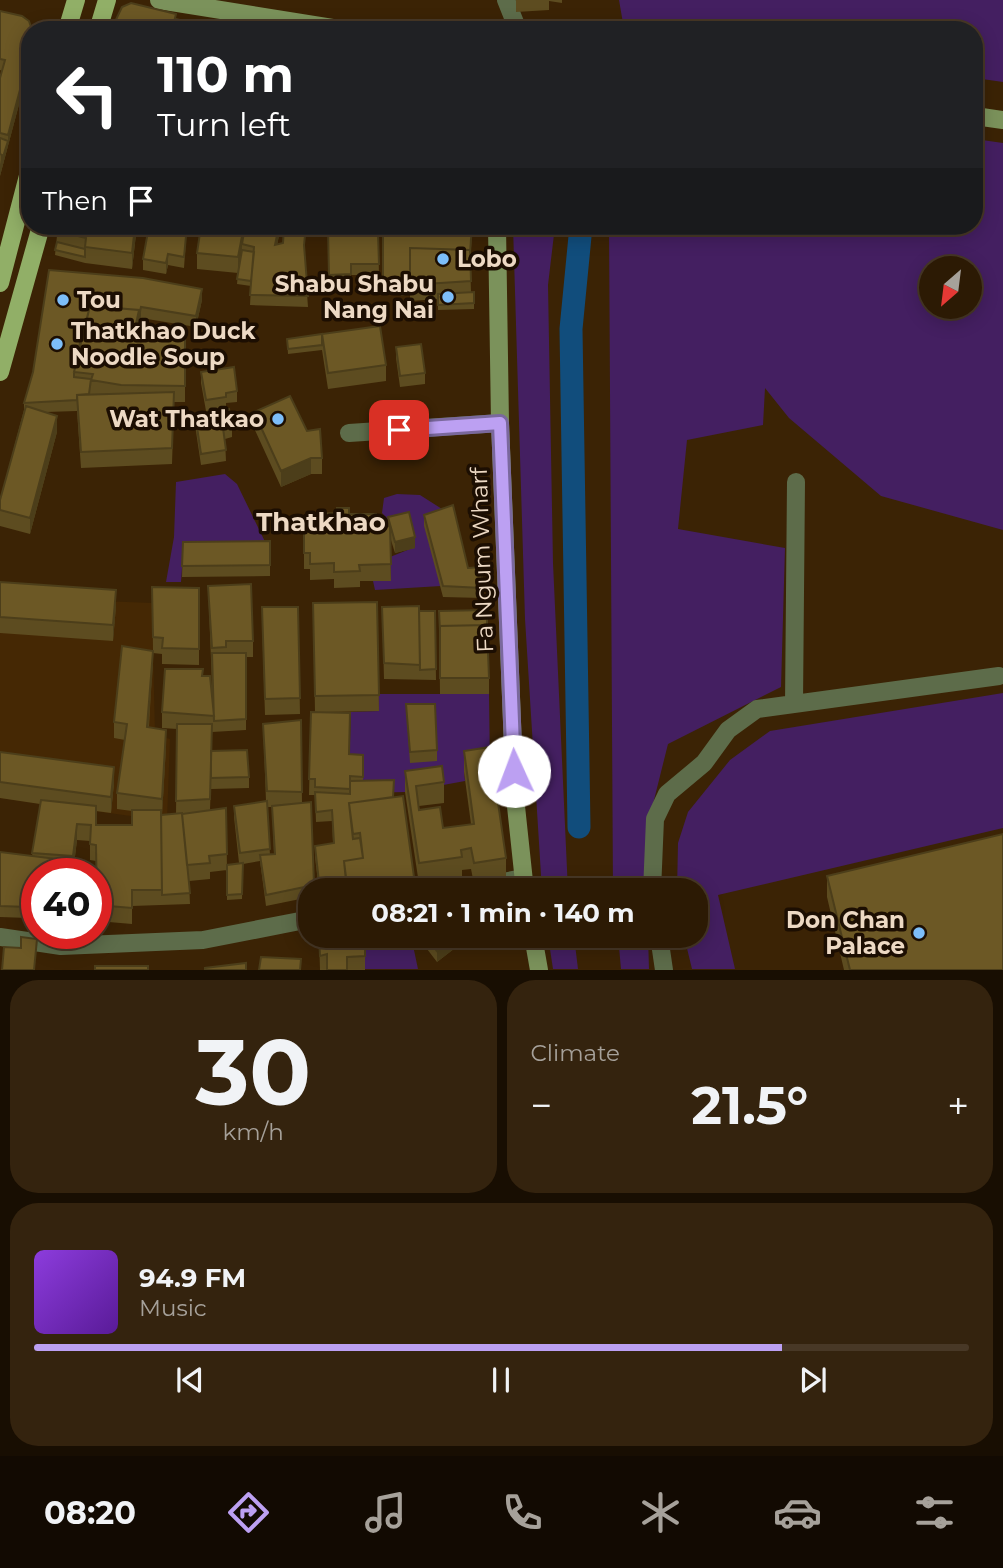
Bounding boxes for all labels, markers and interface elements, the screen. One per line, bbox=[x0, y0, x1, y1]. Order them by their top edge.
text: 110 m bbox=[157, 45, 294, 104]
icon: left bbox=[42, 49, 133, 140]
text: Turn left bbox=[157, 105, 291, 144]
icon: arrive bbox=[122, 182, 160, 220]
text: Then bbox=[42, 185, 108, 217]
place label: Lobo bbox=[457, 245, 517, 273]
marker: Lobo bbox=[435, 251, 451, 267]
north arrow bbox=[919, 256, 982, 318]
map controls bbox=[919, 256, 982, 319]
place label: Shabu Shabu Nang Nai bbox=[275, 270, 434, 324]
place label: Tou bbox=[77, 286, 121, 314]
marker: Shabu Shabu Nang Nai bbox=[440, 289, 456, 305]
marker: Tou bbox=[55, 292, 71, 308]
place label: Thatkhao Duck Noodle Soup bbox=[71, 317, 256, 371]
marker: Thatkhao Duck Noodle Soup bbox=[49, 336, 65, 352]
pin bbox=[369, 400, 429, 460]
place label: Wat Thatkao bbox=[109, 405, 264, 433]
marker: Wat Thatkao bbox=[270, 411, 286, 427]
icon: arrive bbox=[380, 411, 418, 449]
street label: Fa Ngum Wharf bbox=[465, 466, 499, 653]
district label: Thatkhao bbox=[256, 506, 386, 538]
position arrow bbox=[477, 734, 551, 808]
speed limit sign: 40 bbox=[21, 858, 112, 949]
text: 08:21 · 1 min · 140 m bbox=[371, 897, 635, 929]
place label: Don Chan Palace bbox=[786, 906, 905, 960]
marker: Don Chan Palace bbox=[911, 925, 927, 941]
text: 30 bbox=[195, 1017, 311, 1128]
text: Climate bbox=[531, 1039, 620, 1067]
text: 21.5° bbox=[691, 1074, 808, 1137]
text: − bbox=[531, 1082, 552, 1129]
text: + bbox=[947, 1082, 969, 1129]
text: km/h bbox=[223, 1118, 284, 1146]
text: 94.9 FM bbox=[139, 1262, 246, 1294]
text: Music bbox=[139, 1294, 207, 1322]
icon: previous bbox=[171, 1361, 209, 1399]
icon: pause bbox=[482, 1361, 520, 1399]
icon: next bbox=[794, 1361, 832, 1399]
icon: directions bbox=[224, 1488, 273, 1537]
icon: music bbox=[361, 1488, 410, 1537]
icon: phone bbox=[498, 1488, 547, 1537]
icon: climate bbox=[636, 1488, 685, 1537]
icon: car bbox=[773, 1488, 822, 1537]
icon: filters bbox=[910, 1488, 959, 1537]
text: 08:20 bbox=[44, 1493, 136, 1532]

